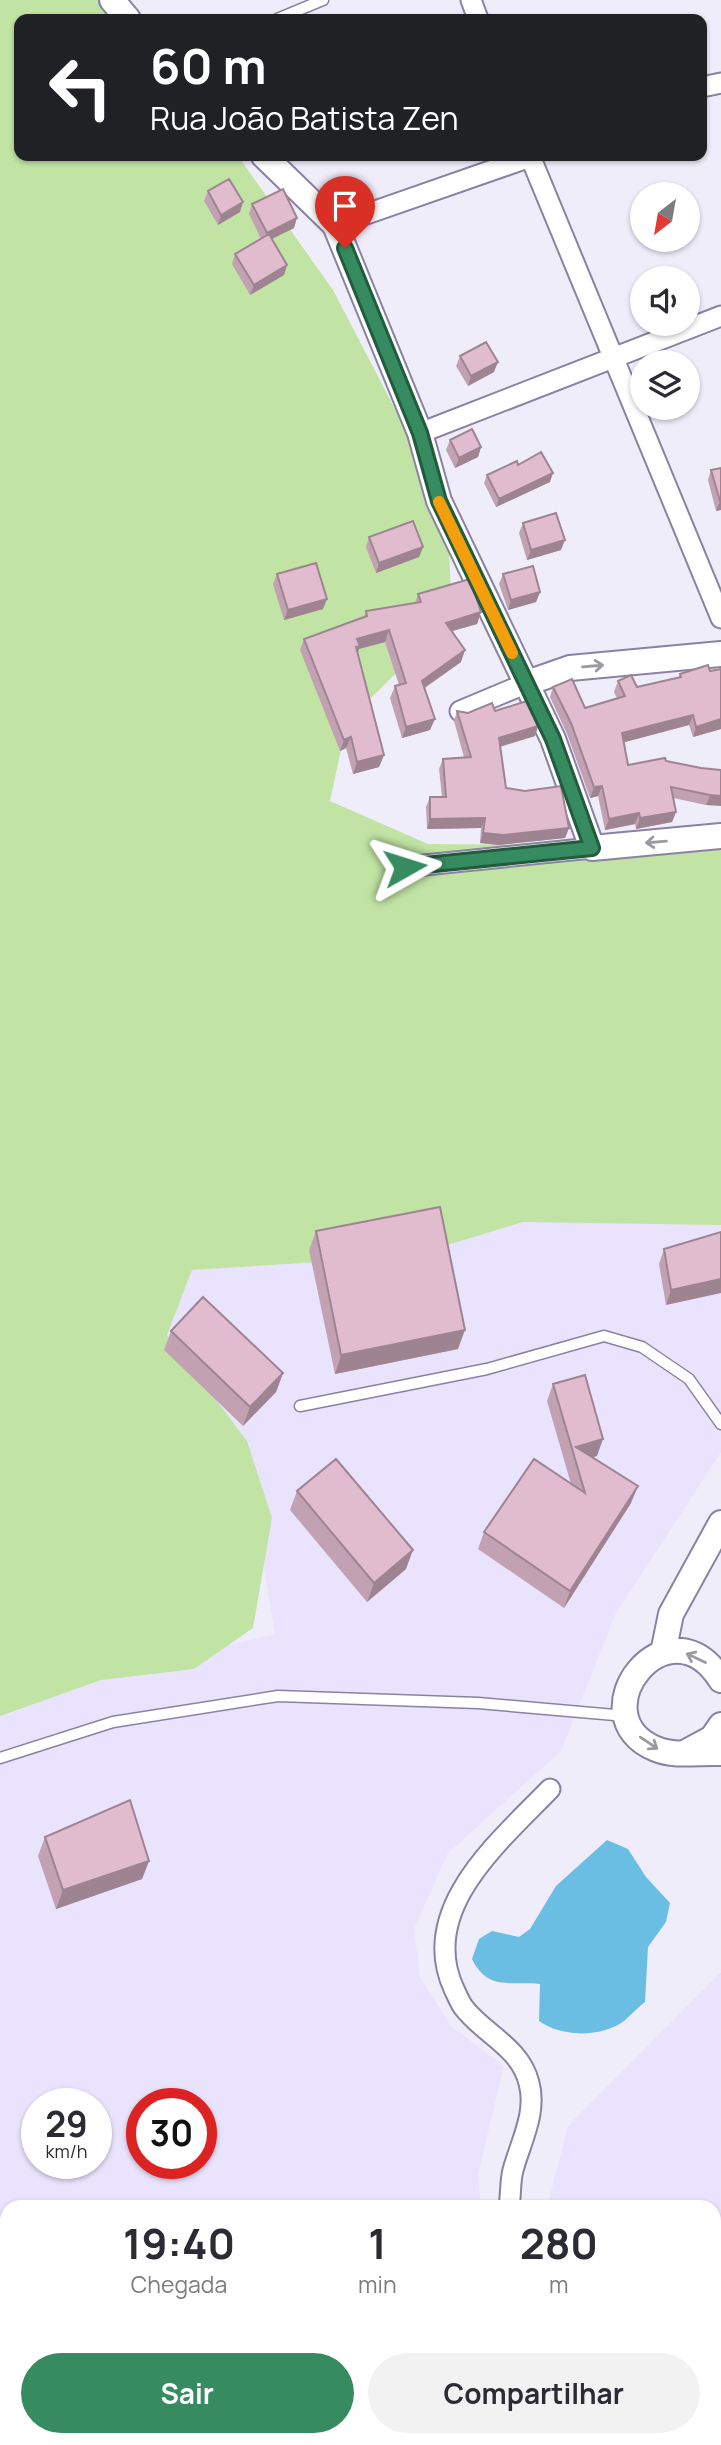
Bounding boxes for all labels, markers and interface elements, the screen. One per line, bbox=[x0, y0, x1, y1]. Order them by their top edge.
text: 60 m bbox=[150, 32, 267, 99]
icon: left bbox=[35, 42, 126, 133]
text: Rua João Batista Zen bbox=[150, 96, 459, 140]
pin bbox=[315, 176, 375, 248]
north arrow bbox=[630, 182, 700, 252]
map controls bbox=[630, 182, 700, 420]
icon: arrive bbox=[326, 187, 364, 225]
button: sound bbox=[630, 266, 700, 336]
button: layers bbox=[630, 350, 700, 420]
one-way arrow bbox=[581, 659, 603, 672]
position arrow bbox=[368, 830, 442, 904]
one-way arrow bbox=[646, 835, 668, 848]
one-way arrow bbox=[686, 1651, 707, 1664]
one-way arrow bbox=[639, 1736, 658, 1750]
speed limit sign: 30 bbox=[126, 2088, 217, 2179]
text: 29 bbox=[45, 2100, 88, 2148]
text: km/h bbox=[46, 2139, 87, 2163]
text: 19:40 bbox=[123, 2214, 235, 2272]
text: 1 bbox=[368, 2214, 387, 2272]
text: 280 bbox=[520, 2214, 598, 2272]
text: Chegada bbox=[131, 2268, 227, 2300]
text: min bbox=[358, 2268, 397, 2300]
text: m bbox=[549, 2268, 569, 2300]
button: Sair bbox=[21, 2353, 354, 2433]
button: Compartilhar bbox=[368, 2353, 700, 2433]

